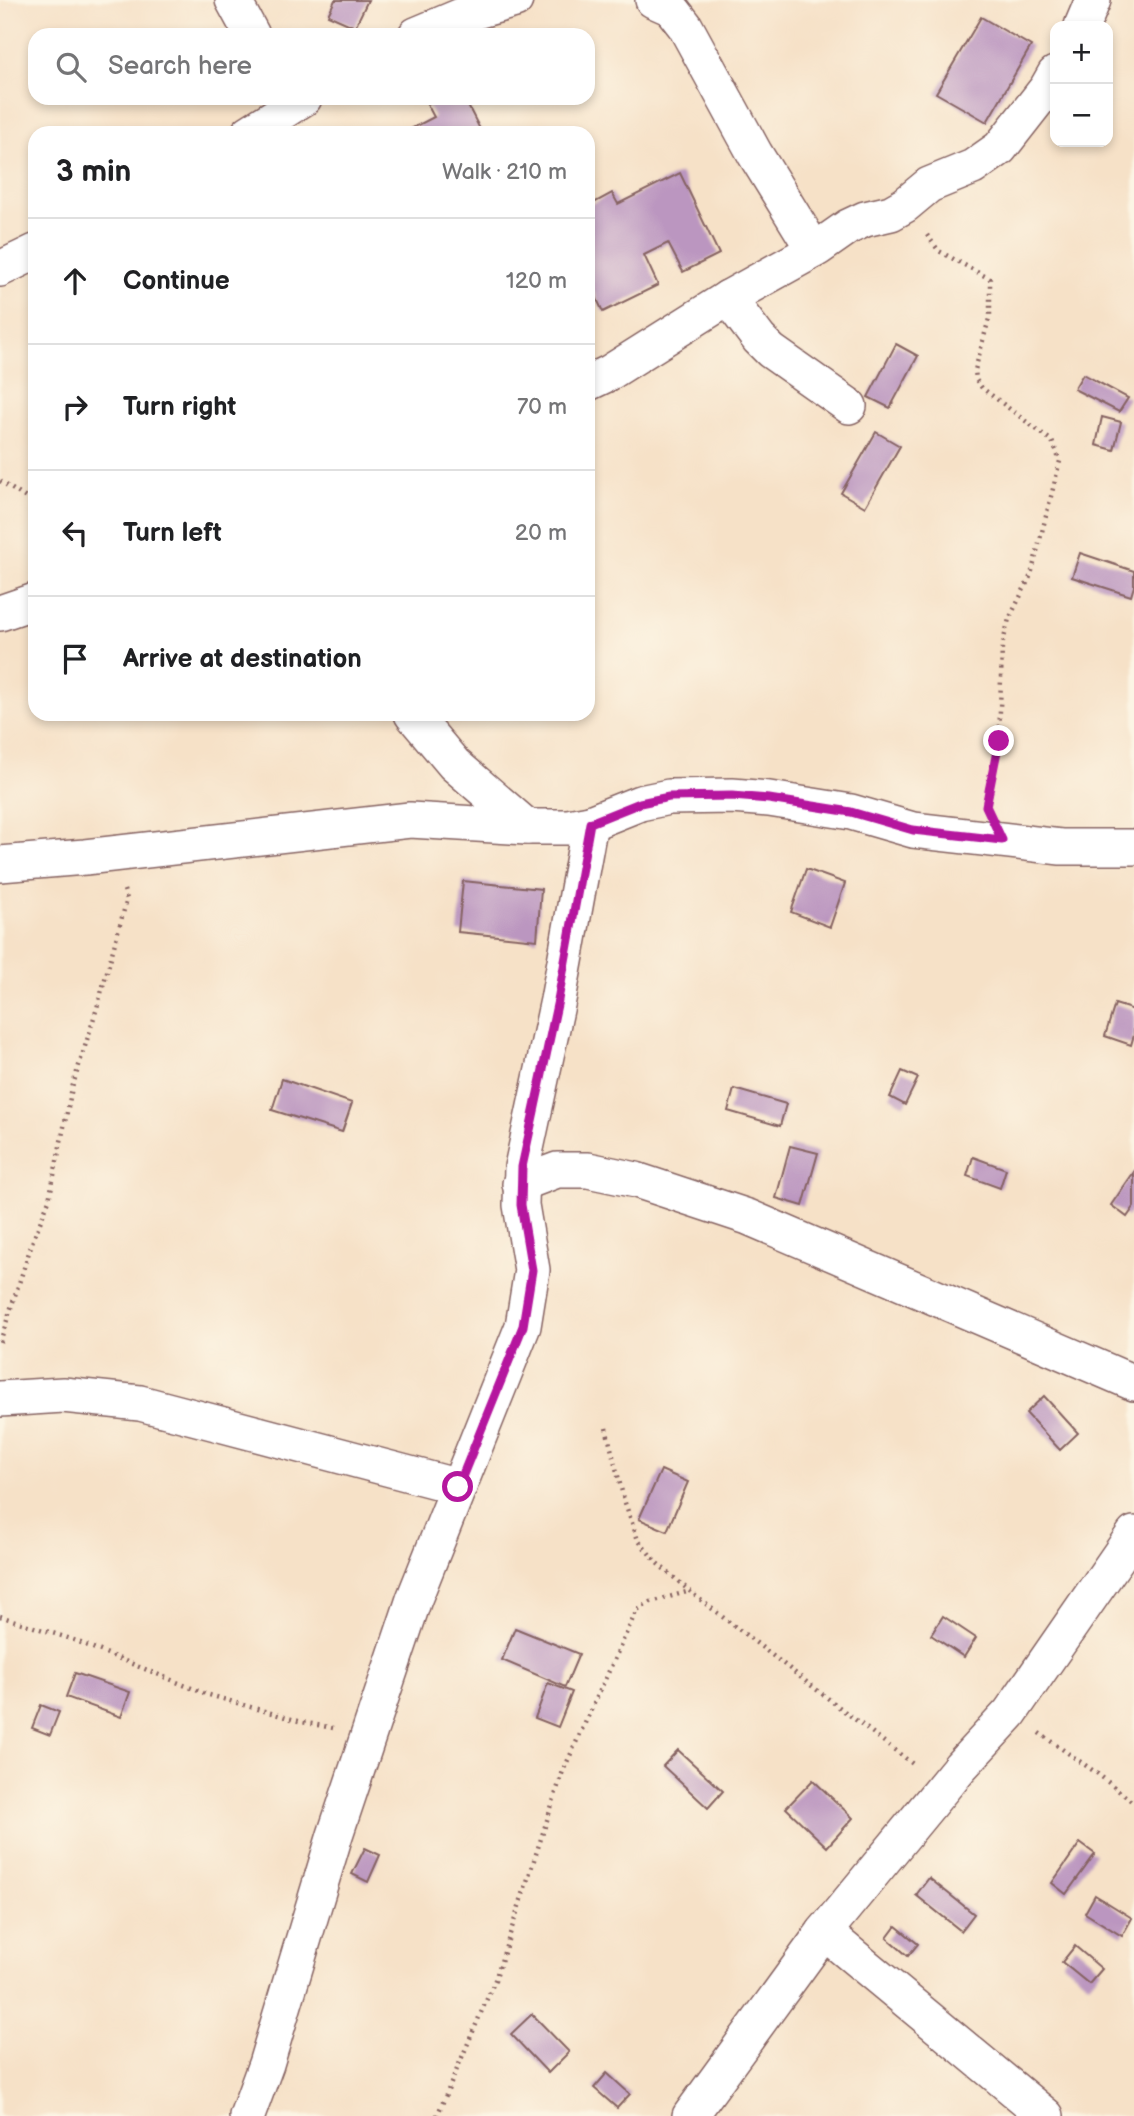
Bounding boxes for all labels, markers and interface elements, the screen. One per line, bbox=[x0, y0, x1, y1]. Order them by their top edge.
map controls bbox=[1050, 21, 1113, 147]
button: + bbox=[1050, 21, 1113, 84]
search box bbox=[28, 28, 595, 105]
icon: search bbox=[52, 48, 90, 86]
text: Search here bbox=[108, 51, 252, 82]
button: − bbox=[1050, 84, 1113, 147]
text: 3 min bbox=[56, 154, 131, 190]
text: Walk · 210 m bbox=[442, 158, 567, 186]
icon: ahead bbox=[56, 262, 94, 300]
text: Continue bbox=[123, 266, 230, 297]
text: 120 m bbox=[506, 267, 567, 295]
icon: right bbox=[56, 388, 94, 426]
text: Turn right bbox=[123, 392, 236, 423]
text: 70 m bbox=[517, 393, 567, 421]
icon: left bbox=[56, 514, 94, 552]
text: Turn left bbox=[123, 518, 222, 549]
text: 20 m bbox=[515, 519, 567, 547]
icon: arrive bbox=[56, 640, 94, 678]
text: Arrive at destination bbox=[123, 644, 362, 675]
route end bbox=[983, 725, 1014, 756]
route start bbox=[442, 1471, 473, 1502]

